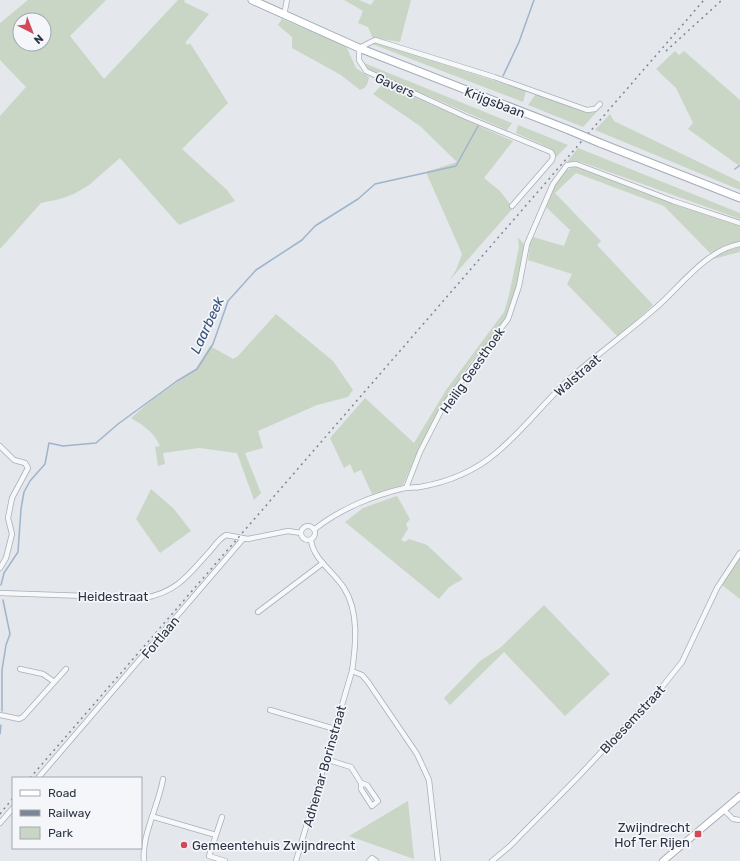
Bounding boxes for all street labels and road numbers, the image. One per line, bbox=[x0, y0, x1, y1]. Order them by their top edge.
street label: Gavers bbox=[373, 70, 417, 101]
street label: Krijgsbaan bbox=[462, 84, 527, 122]
street label: Heilig Geesthoek bbox=[437, 324, 509, 417]
street label: Walstraat bbox=[551, 351, 604, 400]
street label: Heidestraat bbox=[78, 589, 148, 604]
street label: Fortlaan bbox=[138, 613, 182, 661]
street label: Bloesemstraat bbox=[597, 682, 668, 757]
street label: Adhemar Borinstraat bbox=[300, 703, 349, 829]

